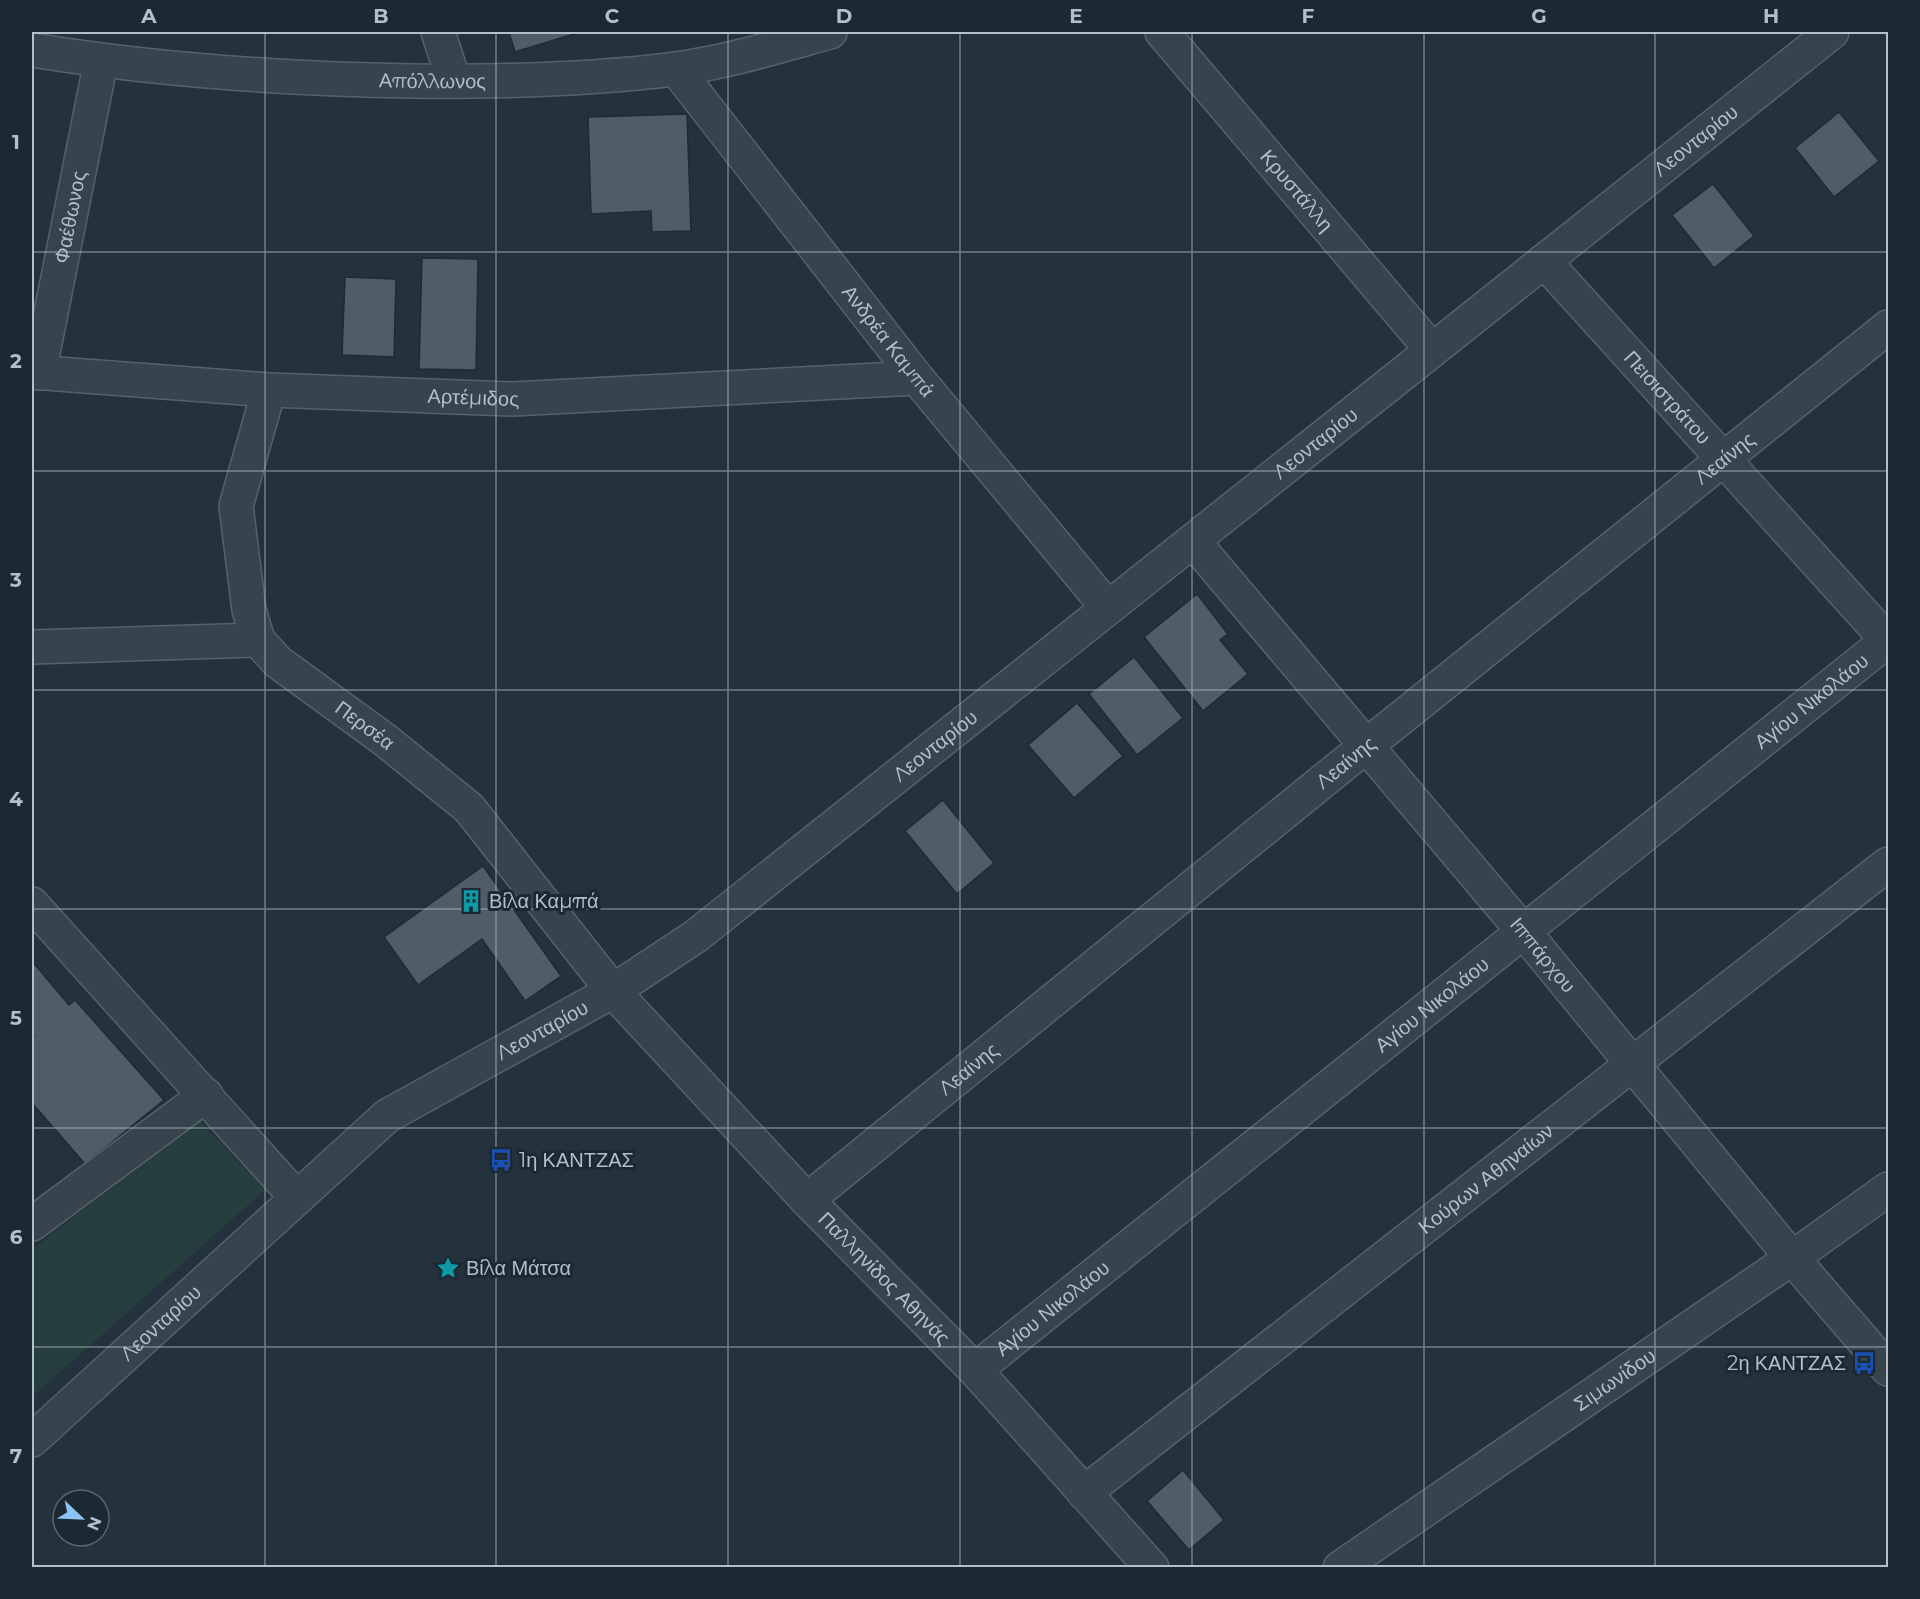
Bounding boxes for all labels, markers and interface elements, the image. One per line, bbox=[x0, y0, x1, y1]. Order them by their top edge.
text: A bbox=[140, 4, 157, 28]
text: B bbox=[373, 4, 389, 28]
text: C bbox=[605, 4, 620, 28]
text: D bbox=[836, 4, 852, 28]
text: E bbox=[1069, 4, 1083, 28]
text: F bbox=[1302, 4, 1315, 28]
text: G bbox=[1531, 4, 1547, 28]
text: H bbox=[1763, 4, 1779, 28]
street label: Απόλλωνος bbox=[379, 68, 486, 93]
street label: Λεονταρίου bbox=[1649, 100, 1743, 181]
text: 1 bbox=[12, 130, 20, 154]
street label: Κρυστάλλη bbox=[1255, 145, 1338, 236]
street label: Φαέθωνος bbox=[49, 168, 91, 265]
street label: Ανδρέα Καμπά bbox=[837, 280, 940, 402]
street label: Πεισιστράτου bbox=[1619, 346, 1716, 449]
text: 2 bbox=[10, 349, 22, 373]
street label: Αρτέμιδος bbox=[427, 384, 520, 411]
street label: Λεονταρίου bbox=[1268, 402, 1362, 484]
street label: Λεαίνης bbox=[1690, 427, 1760, 489]
text: 3 bbox=[9, 568, 22, 592]
street label: Αγίου Νικολάου bbox=[1750, 648, 1873, 754]
street label: Περσέα bbox=[331, 696, 399, 755]
street label: Λεονταρίου bbox=[888, 705, 982, 787]
street label: Λεαίνης bbox=[1311, 731, 1381, 794]
text: 4 bbox=[9, 787, 23, 811]
building icon: Βίλα Καμπά bbox=[458, 888, 484, 914]
place label: Βίλα Καμπά bbox=[489, 889, 599, 913]
street label: Ιππάρχου bbox=[1505, 913, 1581, 997]
street label: Αγίου Νικολάου bbox=[1370, 952, 1494, 1057]
street label: Λεονταρίου bbox=[492, 995, 592, 1065]
text: 5 bbox=[10, 1006, 22, 1030]
street label: Λεαίνης bbox=[934, 1037, 1003, 1100]
street label: Κούρων Αθηναίων bbox=[1413, 1119, 1558, 1239]
bus stop icon: 1η ΚΑΝΤΖΑΣ bbox=[488, 1147, 514, 1173]
place label: 1η ΚΑΝΤΖΑΣ bbox=[519, 1148, 634, 1172]
street label: Παλληνίδος Αθηνάς bbox=[814, 1207, 955, 1350]
text: 6 bbox=[10, 1225, 23, 1249]
place icon: Βίλα Μάτσα bbox=[435, 1255, 461, 1281]
street label: Αγίου Νικολάου bbox=[991, 1255, 1114, 1361]
place label: Βίλα Μάτσα bbox=[466, 1256, 571, 1280]
street label: Λεονταρίου bbox=[115, 1280, 206, 1366]
street label: Σιμωνίδου bbox=[1569, 1343, 1660, 1416]
bus stop icon: 2η ΚΑΝΤΖΑΣ bbox=[1851, 1350, 1877, 1376]
place label: 2η ΚΑΝΤΖΑΣ bbox=[1727, 1351, 1846, 1375]
text: 7 bbox=[10, 1444, 22, 1468]
north arrow bbox=[51, 1488, 111, 1548]
text: N bbox=[83, 1514, 106, 1533]

